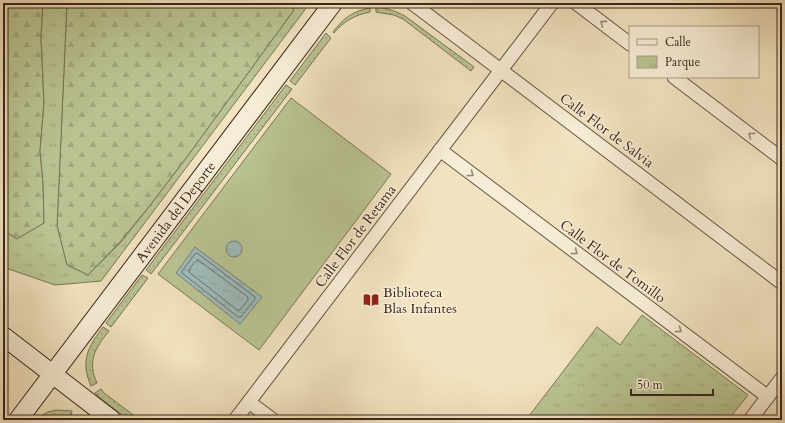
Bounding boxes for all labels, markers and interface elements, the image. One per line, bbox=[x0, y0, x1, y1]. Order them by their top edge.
one-way arrow bbox=[601, 21, 608, 28]
legend bbox=[629, 26, 759, 78]
text: Calle bbox=[665, 34, 691, 50]
text: Parque bbox=[665, 54, 700, 70]
street label: Calle Flor de Salvia bbox=[556, 89, 658, 172]
one-way arrow bbox=[748, 133, 755, 140]
street label: Avenida del Deporte bbox=[131, 157, 220, 267]
one-way arrow bbox=[467, 169, 474, 176]
street label: Calle Flor de Retama bbox=[311, 181, 400, 292]
street label: Calle Flor de Tomillo bbox=[556, 215, 670, 308]
one-way arrow bbox=[571, 247, 578, 255]
place label: Biblioteca Blas Infantes bbox=[383, 283, 457, 318]
library icon: Biblioteca Blas Infantes bbox=[362, 291, 380, 309]
one-way arrow bbox=[674, 325, 681, 332]
scale bar bbox=[631, 371, 713, 397]
text: 50 m bbox=[637, 377, 664, 393]

